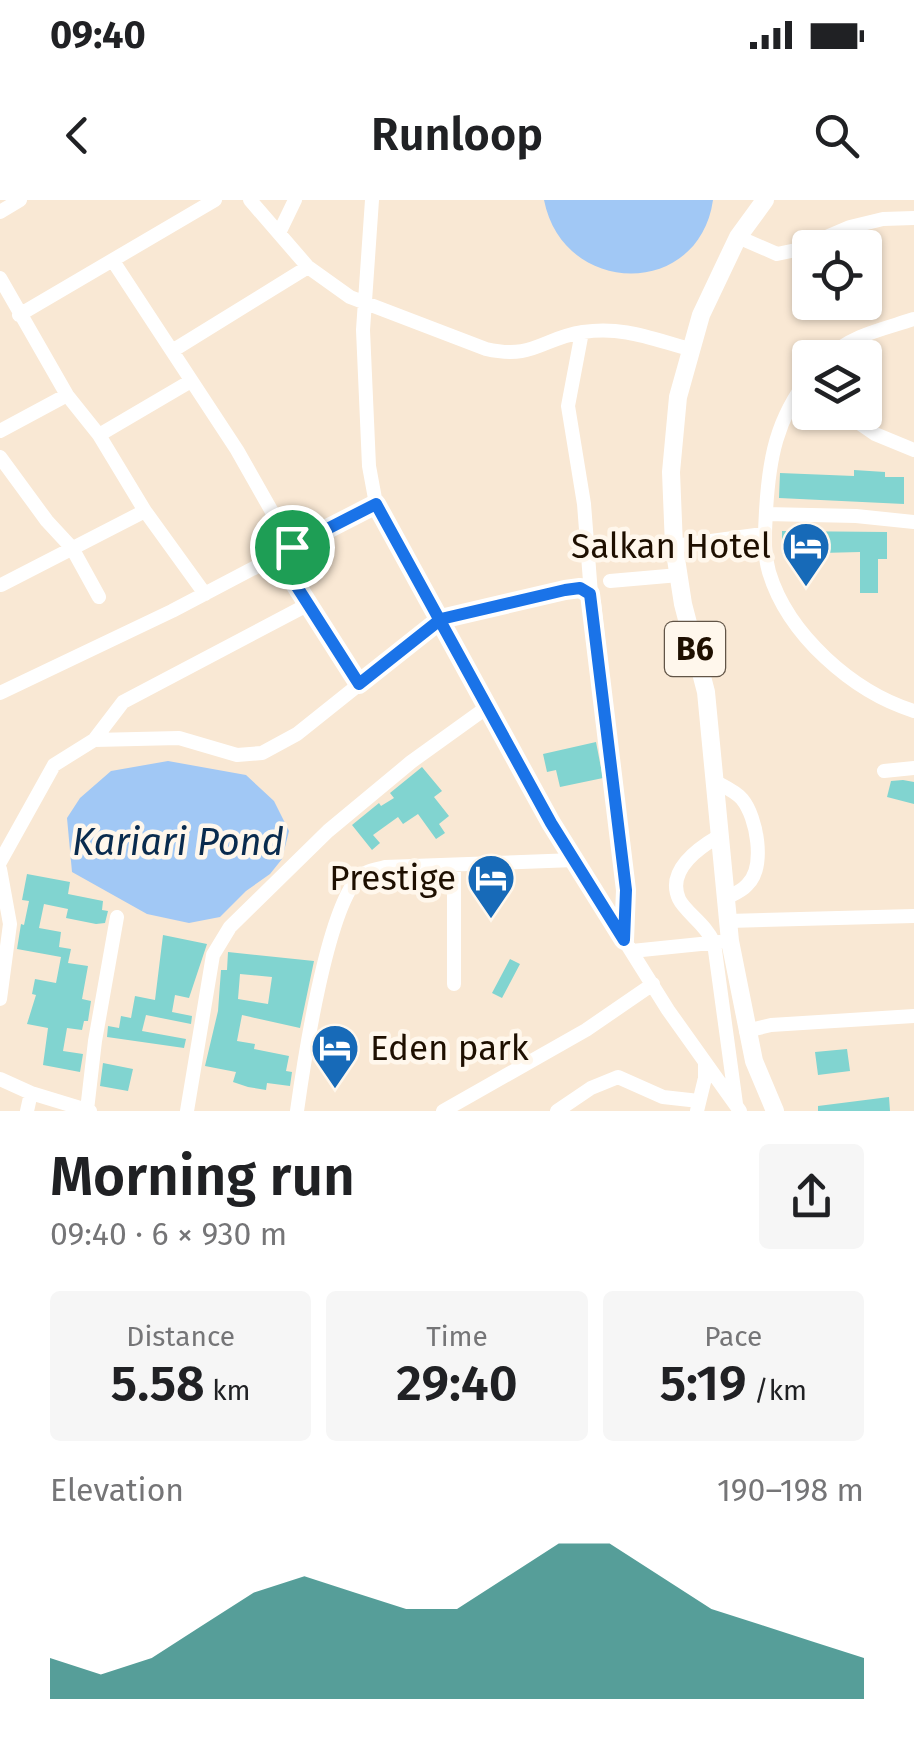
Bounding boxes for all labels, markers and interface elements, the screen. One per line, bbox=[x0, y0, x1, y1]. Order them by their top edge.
text: 09:40 bbox=[50, 12, 146, 58]
icon: back bbox=[50, 108, 105, 163]
text: Runloop bbox=[371, 108, 543, 162]
icon: search bbox=[809, 108, 864, 163]
map controls bbox=[792, 230, 882, 430]
button: locate bbox=[792, 230, 882, 320]
button: layers bbox=[792, 340, 882, 430]
pin bbox=[250, 505, 335, 590]
icon: arrive bbox=[265, 520, 320, 575]
hotel icon: Salkan Hotel bbox=[780, 520, 832, 588]
place label: Salkan Hotel bbox=[571, 525, 771, 567]
road number: B6 bbox=[665, 622, 725, 676]
water label: Kariari Pond bbox=[72, 819, 284, 865]
hotel icon: Prestige bbox=[465, 852, 517, 920]
place label: Prestige bbox=[329, 857, 456, 899]
hotel icon: Eden park bbox=[309, 1022, 361, 1090]
place label: Eden park bbox=[370, 1027, 529, 1069]
text: Morning run bbox=[50, 1144, 355, 1210]
button: share bbox=[759, 1144, 864, 1249]
text: 09:40 · 6 × 930 m bbox=[50, 1215, 287, 1253]
text: Distance bbox=[126, 1320, 235, 1353]
text: Time bbox=[426, 1320, 488, 1353]
text: Pace bbox=[704, 1320, 762, 1353]
text: 5.58 bbox=[111, 1353, 205, 1413]
text: 29:40 bbox=[396, 1353, 518, 1413]
text: 5:19 bbox=[660, 1353, 747, 1413]
text: km bbox=[205, 1374, 251, 1407]
text: /km bbox=[747, 1374, 807, 1407]
text: Elevation bbox=[50, 1471, 184, 1509]
text: 190–198 m bbox=[717, 1471, 864, 1509]

